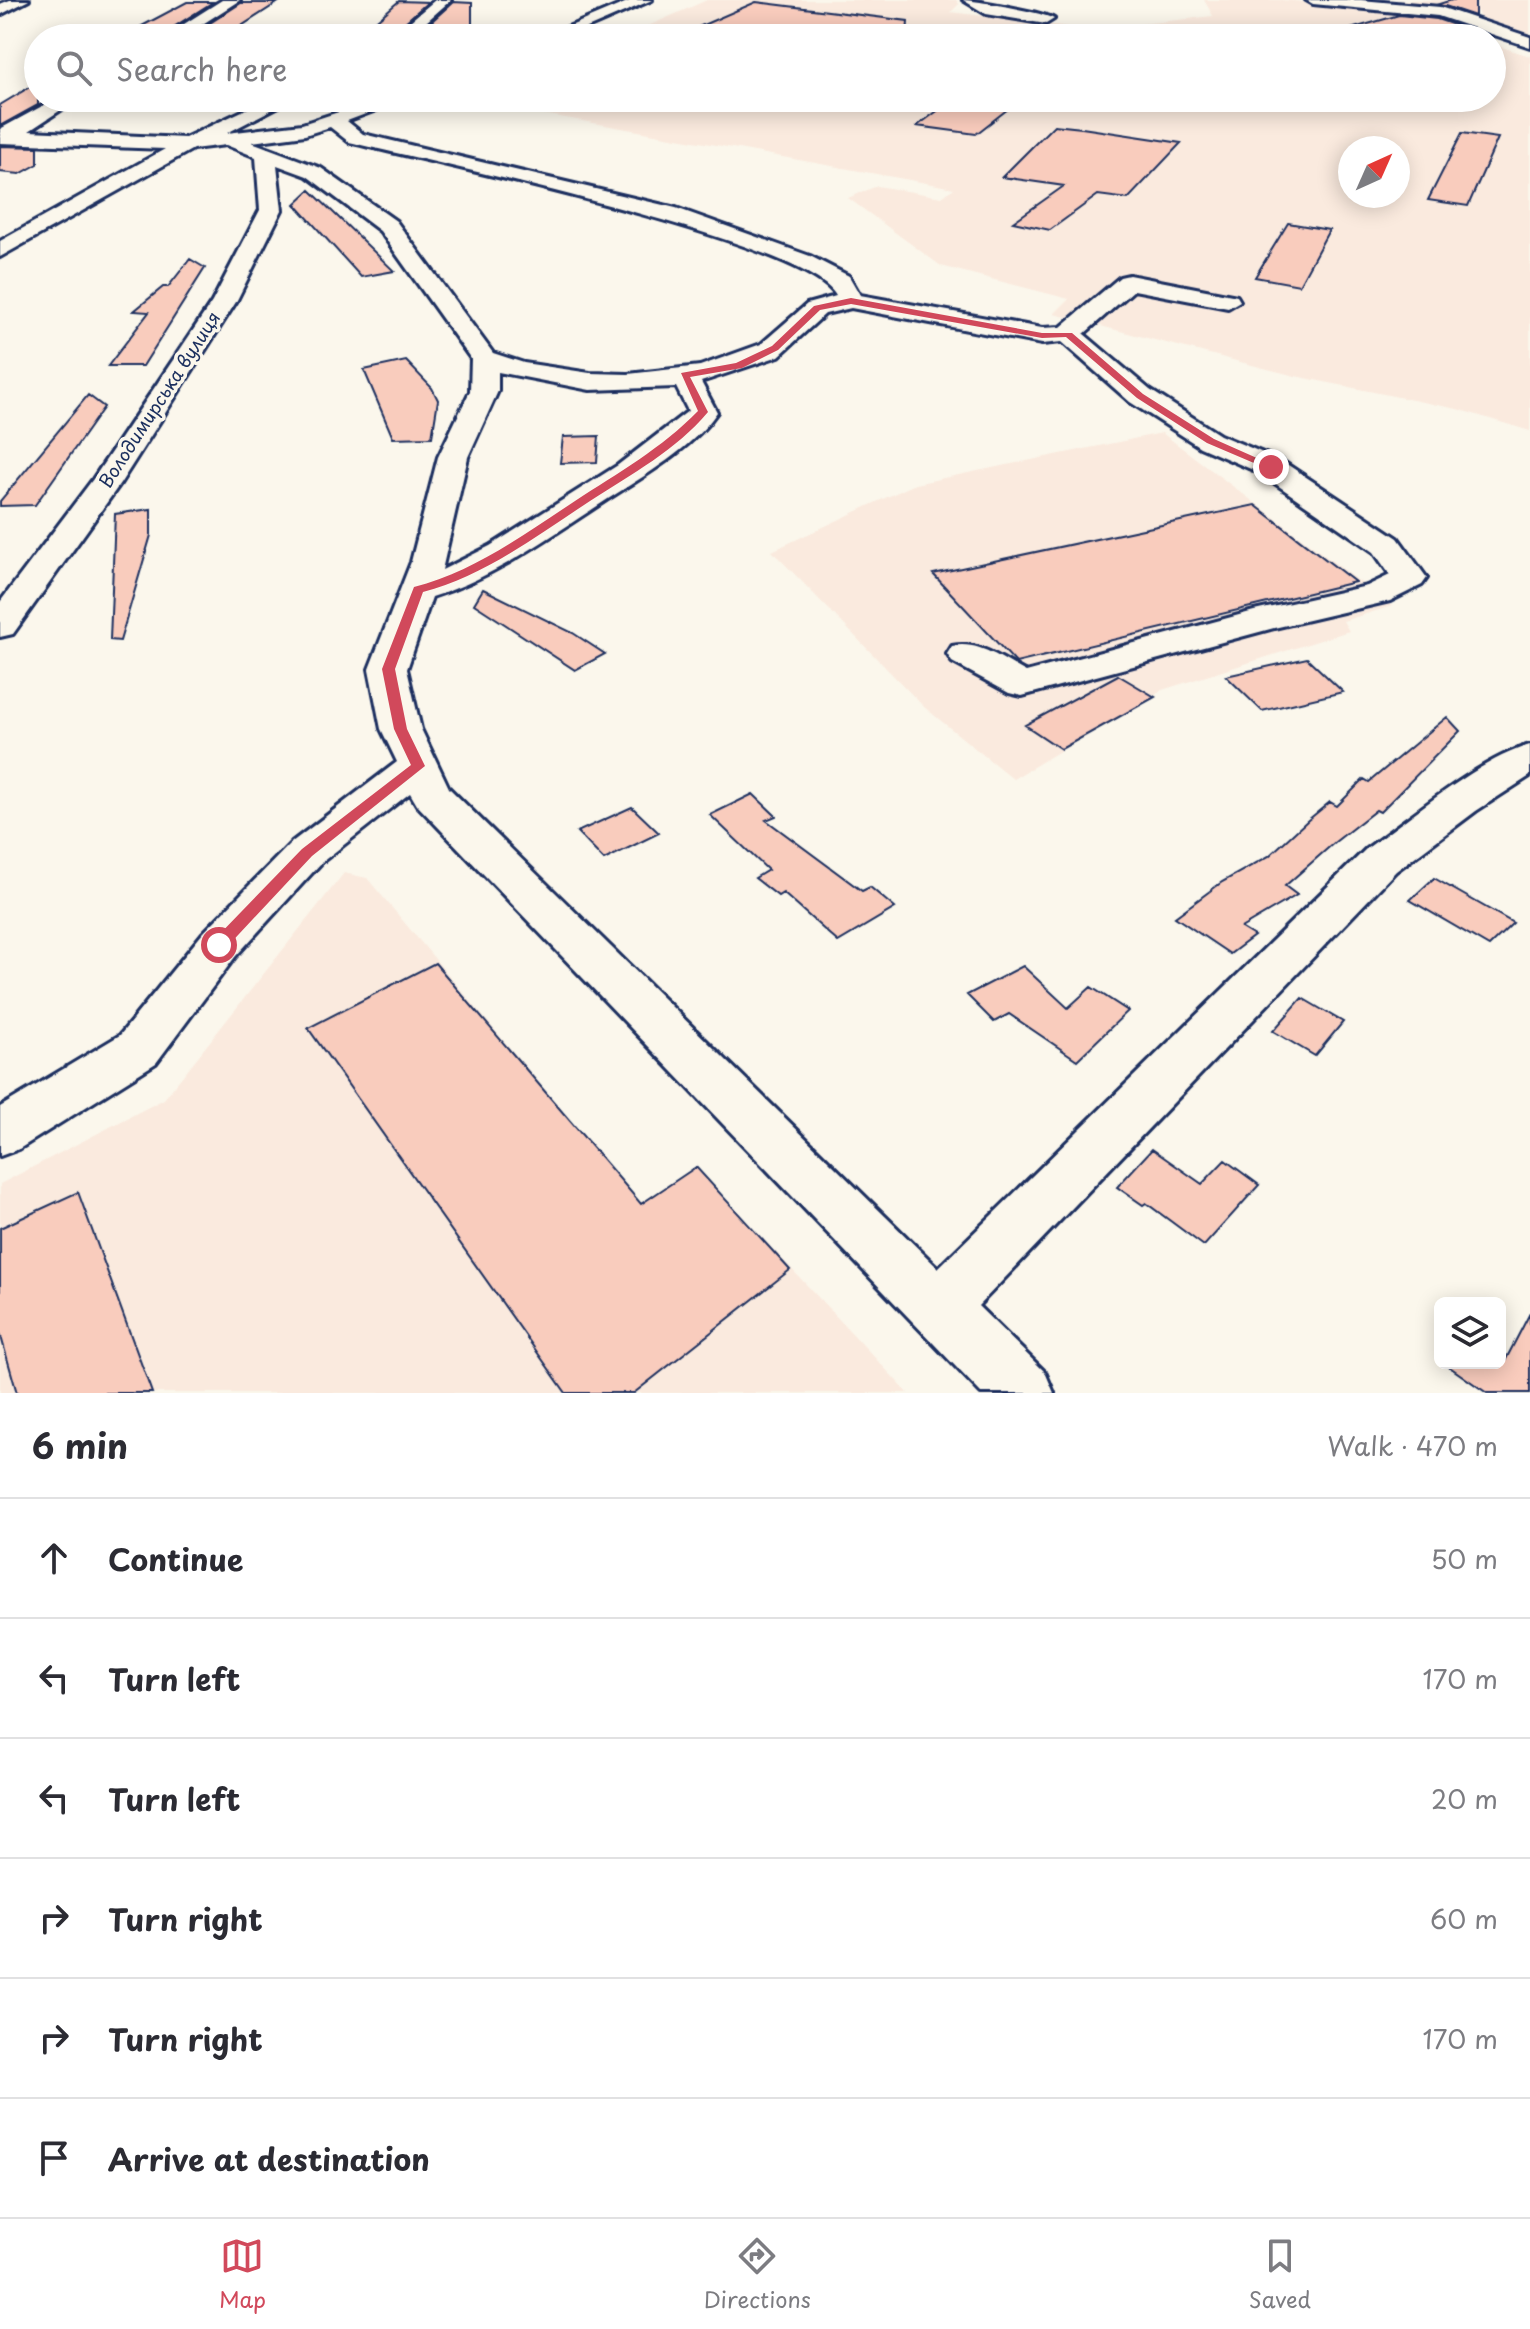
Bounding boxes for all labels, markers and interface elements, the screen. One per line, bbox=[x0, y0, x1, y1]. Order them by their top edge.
search box bbox=[24, 24, 1506, 112]
icon: search bbox=[52, 46, 96, 90]
text: Search here bbox=[116, 46, 288, 91]
north arrow bbox=[1338, 136, 1410, 208]
street label: Володимирська вулиця bbox=[91, 306, 226, 493]
route end bbox=[1253, 449, 1289, 485]
route start bbox=[201, 927, 237, 963]
map controls bbox=[1434, 1297, 1506, 1369]
button: layers bbox=[1434, 1297, 1506, 1369]
text: 6 min bbox=[32, 1419, 128, 1471]
text: Walk · 470 m bbox=[1328, 1426, 1498, 1465]
icon: ahead bbox=[32, 1536, 76, 1580]
text: Continue bbox=[108, 1536, 243, 1581]
text: 50 m bbox=[1431, 1539, 1498, 1578]
icon: left bbox=[32, 1656, 76, 1700]
text: Turn left bbox=[108, 1656, 240, 1701]
text: 170 m bbox=[1423, 1659, 1498, 1698]
icon: left bbox=[32, 1776, 76, 1820]
text: Turn left bbox=[108, 1776, 240, 1821]
text: 20 m bbox=[1431, 1779, 1498, 1818]
icon: right bbox=[32, 1896, 76, 1940]
text: Turn right bbox=[108, 1896, 263, 1941]
text: 60 m bbox=[1430, 1899, 1498, 1938]
icon: right bbox=[32, 2016, 76, 2060]
text: Turn right bbox=[108, 2016, 263, 2061]
text: 170 m bbox=[1423, 2019, 1498, 2058]
icon: arrive bbox=[32, 2136, 76, 2180]
text: Arrive at destination bbox=[108, 2136, 430, 2181]
tab: Map bbox=[219, 2234, 266, 2315]
tab: Directions bbox=[704, 2234, 811, 2315]
tab: Saved bbox=[1249, 2234, 1311, 2315]

